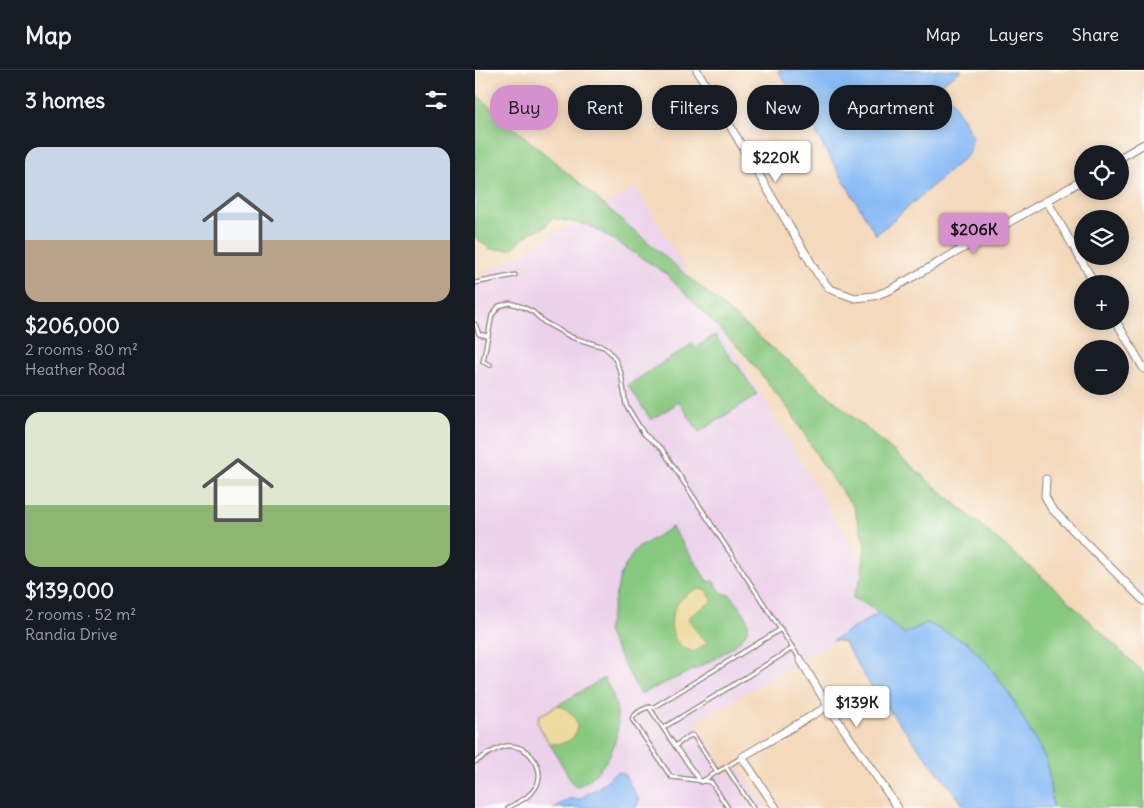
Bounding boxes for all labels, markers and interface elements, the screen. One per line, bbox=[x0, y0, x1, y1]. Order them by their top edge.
text: Map bbox=[25, 20, 72, 50]
text: Map bbox=[925, 23, 960, 46]
text: Layers bbox=[988, 23, 1044, 46]
text: Share bbox=[1072, 23, 1119, 46]
chip: Buy bbox=[490, 85, 558, 130]
chip: Rent bbox=[568, 85, 642, 130]
chip: Filters bbox=[652, 85, 737, 130]
chip: New bbox=[747, 85, 819, 130]
chip: Apartment bbox=[829, 85, 952, 130]
icon: filters bbox=[422, 86, 450, 114]
text: 3 homes bbox=[25, 87, 105, 114]
pin: $220K bbox=[741, 140, 811, 183]
map controls bbox=[1074, 145, 1129, 395]
button: locate bbox=[1074, 145, 1129, 200]
text: $220K bbox=[753, 147, 799, 167]
icon: home bbox=[193, 179, 283, 269]
button: layers bbox=[1074, 210, 1129, 265]
pin: $206K bbox=[939, 212, 1009, 255]
text: $206K bbox=[950, 219, 998, 239]
button: + bbox=[1074, 275, 1129, 330]
text: $206,000 bbox=[25, 312, 120, 339]
text: 2 rooms · 80 m² bbox=[25, 339, 138, 359]
button: − bbox=[1074, 340, 1129, 395]
text: Heather Road bbox=[25, 359, 125, 379]
icon: home bbox=[193, 445, 283, 535]
text: $139,000 bbox=[25, 577, 114, 604]
text: 2 rooms · 52 m² bbox=[25, 604, 136, 624]
text: Randia Drive bbox=[25, 624, 117, 644]
pin: $139K bbox=[822, 686, 892, 728]
text: $139K bbox=[835, 692, 879, 712]

